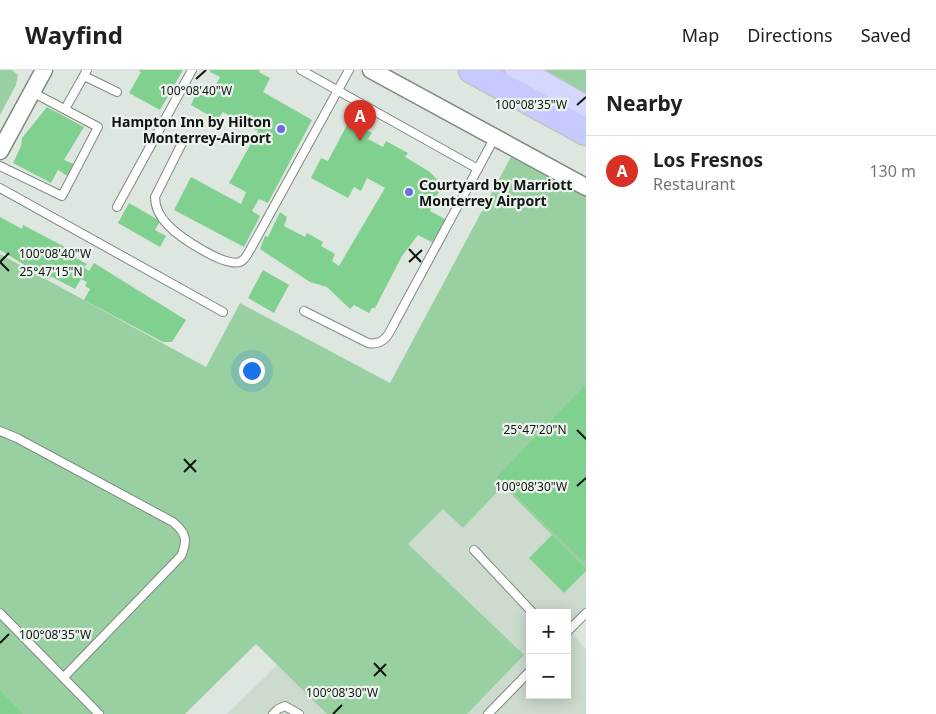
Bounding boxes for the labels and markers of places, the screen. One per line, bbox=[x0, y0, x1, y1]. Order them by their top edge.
pin: A bbox=[344, 100, 376, 141]
place label: Hampton Inn by Hilton Monterrey-Airport bbox=[111, 112, 271, 147]
marker: Hampton Inn by Hilton Monterrey-Airport bbox=[275, 123, 287, 135]
place label: Courtyard by Marriott Monterrey Airport bbox=[419, 175, 572, 210]
marker: Courtyard by Marriott Monterrey Airport bbox=[403, 186, 415, 198]

